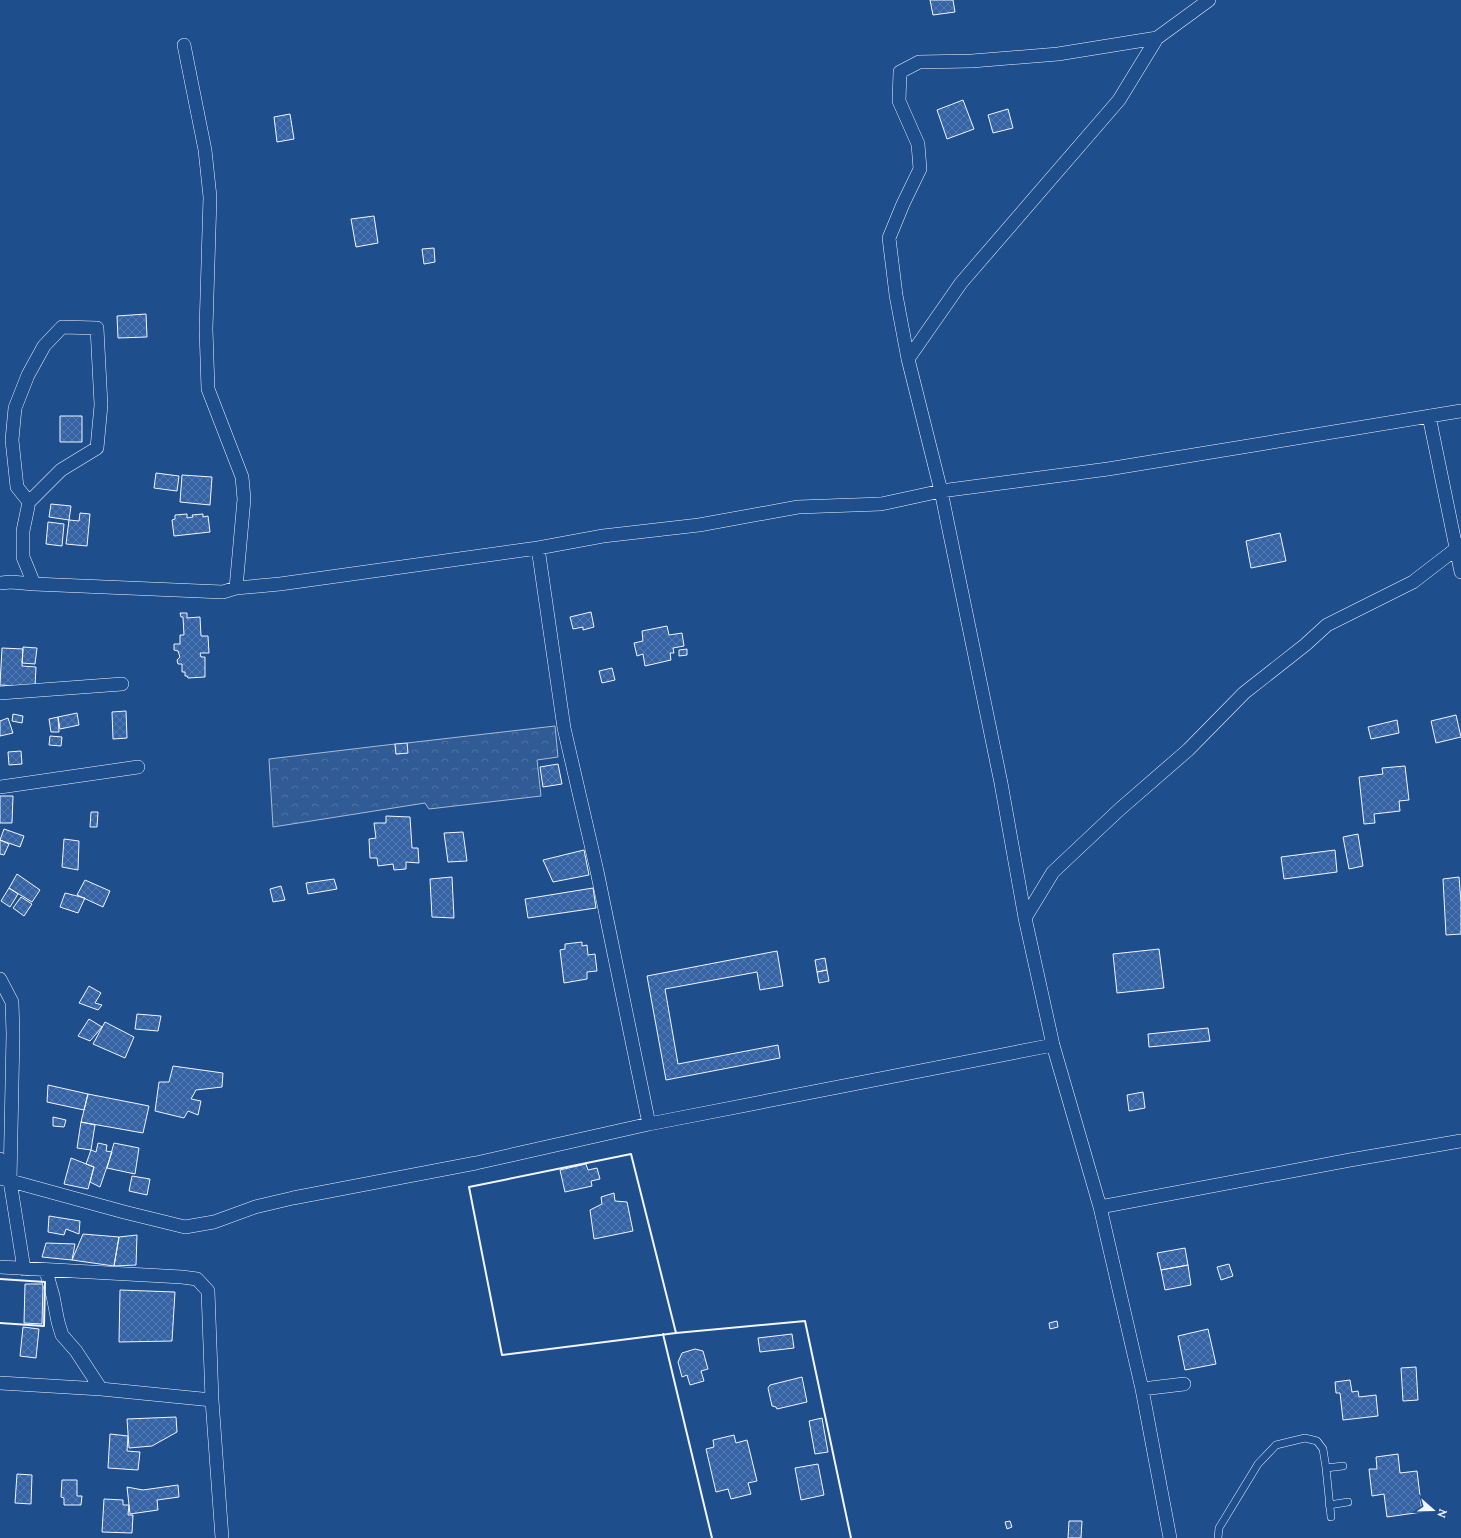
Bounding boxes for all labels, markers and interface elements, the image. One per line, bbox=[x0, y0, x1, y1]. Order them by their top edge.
north arrow bbox=[1413, 1490, 1453, 1530]
text: N bbox=[1434, 1507, 1450, 1520]

